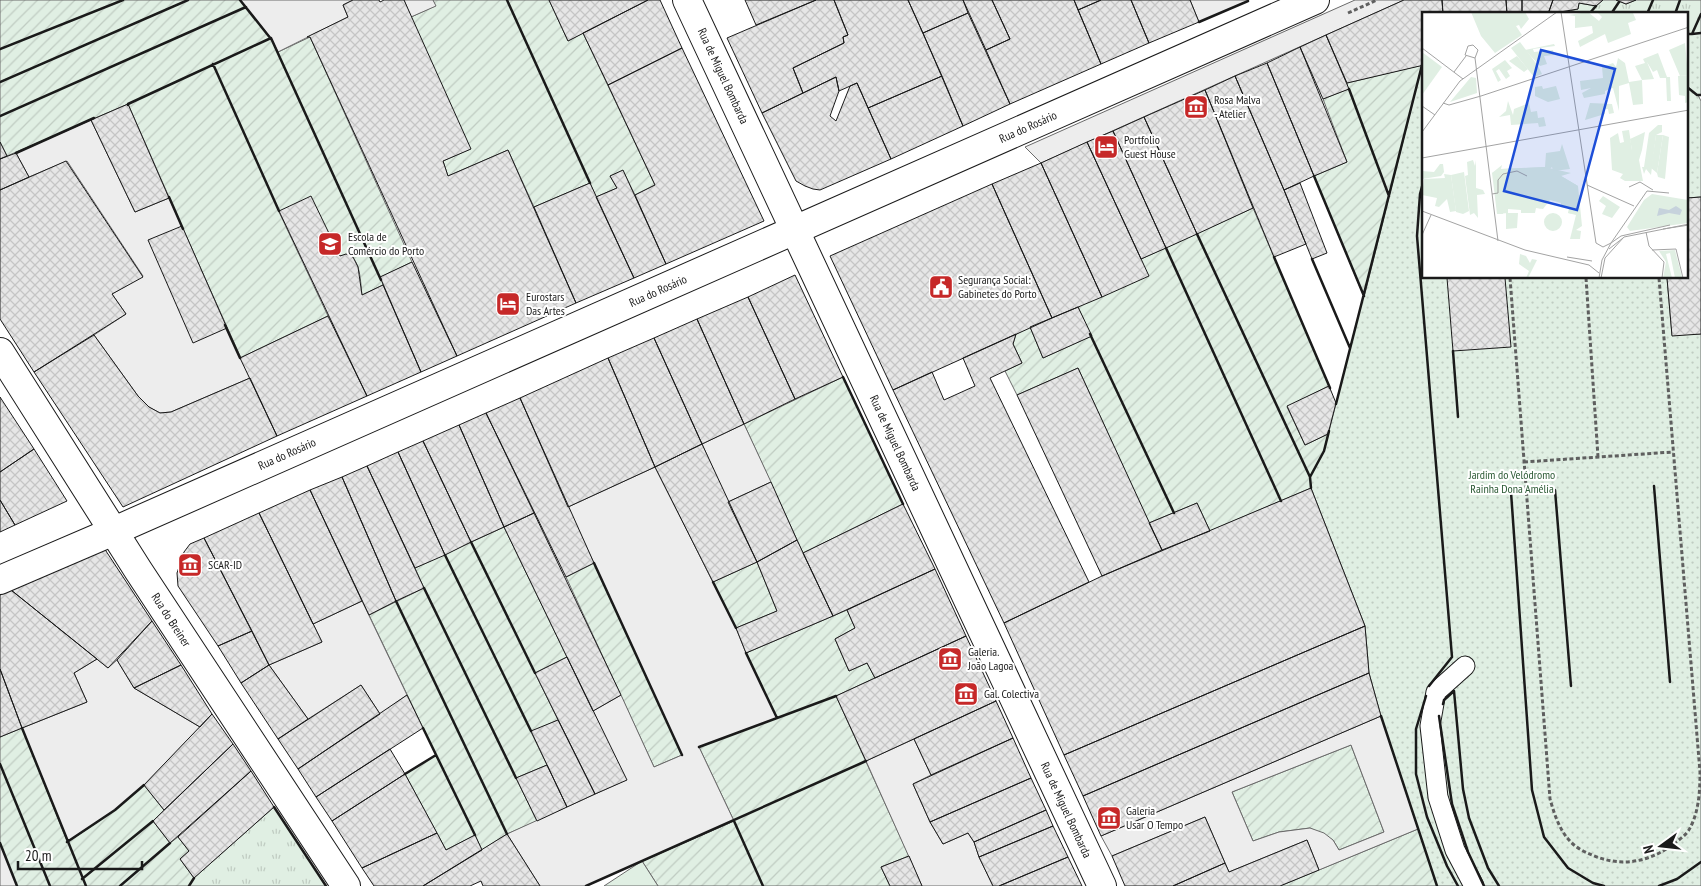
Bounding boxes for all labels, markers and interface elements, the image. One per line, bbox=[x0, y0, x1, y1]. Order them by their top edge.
inset map bbox=[1422, 12, 1688, 279]
street label: Rua de Miguel Bombarda bbox=[695, 26, 752, 126]
place label: Rosa Malva - Atelier bbox=[1214, 92, 1261, 121]
museum icon: Rosa Malva - Atelier bbox=[1183, 94, 1209, 120]
street label: Rua do Rosário bbox=[997, 107, 1059, 146]
place label: Portfolio Guest House bbox=[1124, 132, 1176, 161]
hotel icon: Portfolio Guest House bbox=[1093, 134, 1119, 160]
place label: Escola de Comércio do Porto bbox=[348, 229, 424, 258]
school or university icon: Escola de Comércio do Porto bbox=[317, 231, 343, 257]
street label: Rua do Rosário bbox=[627, 271, 689, 310]
place label: Segurança Social: Gabinetes do Porto bbox=[958, 272, 1037, 301]
public building icon: Segurança Social: Gabinetes do Porto bbox=[928, 274, 954, 300]
place label: Eurostars Das Artes bbox=[526, 289, 565, 318]
hotel icon: Eurostars Das Artes bbox=[495, 291, 521, 317]
street label: Rua de Miguel Bombarda bbox=[867, 393, 924, 493]
street label: Rua do Rosário bbox=[256, 434, 318, 473]
park label: Jardim do Velódromo Rainha Dona Amélia bbox=[1468, 467, 1555, 496]
museum icon: SCAR-ID bbox=[177, 552, 203, 578]
place label: SCAR-ID bbox=[208, 557, 242, 572]
street label: Rua do Breiner bbox=[148, 590, 195, 650]
place label: Galeria. João Lagoa bbox=[967, 644, 1014, 673]
museum icon: Galeria. João Lagoa bbox=[937, 646, 963, 672]
museum icon: Gal. Colectiva bbox=[953, 681, 979, 707]
place label: Gal. Colectiva bbox=[984, 686, 1039, 701]
street label: Rua de Miguel Bombarda bbox=[1038, 760, 1095, 860]
place label: Galeria Usar O Tempo bbox=[1126, 803, 1183, 832]
museum icon: Galeria Usar O Tempo bbox=[1096, 805, 1122, 831]
north arrow bbox=[1636, 821, 1686, 871]
scale bar bbox=[18, 838, 141, 870]
text: N bbox=[1639, 843, 1658, 855]
text: 20 m bbox=[25, 846, 51, 865]

